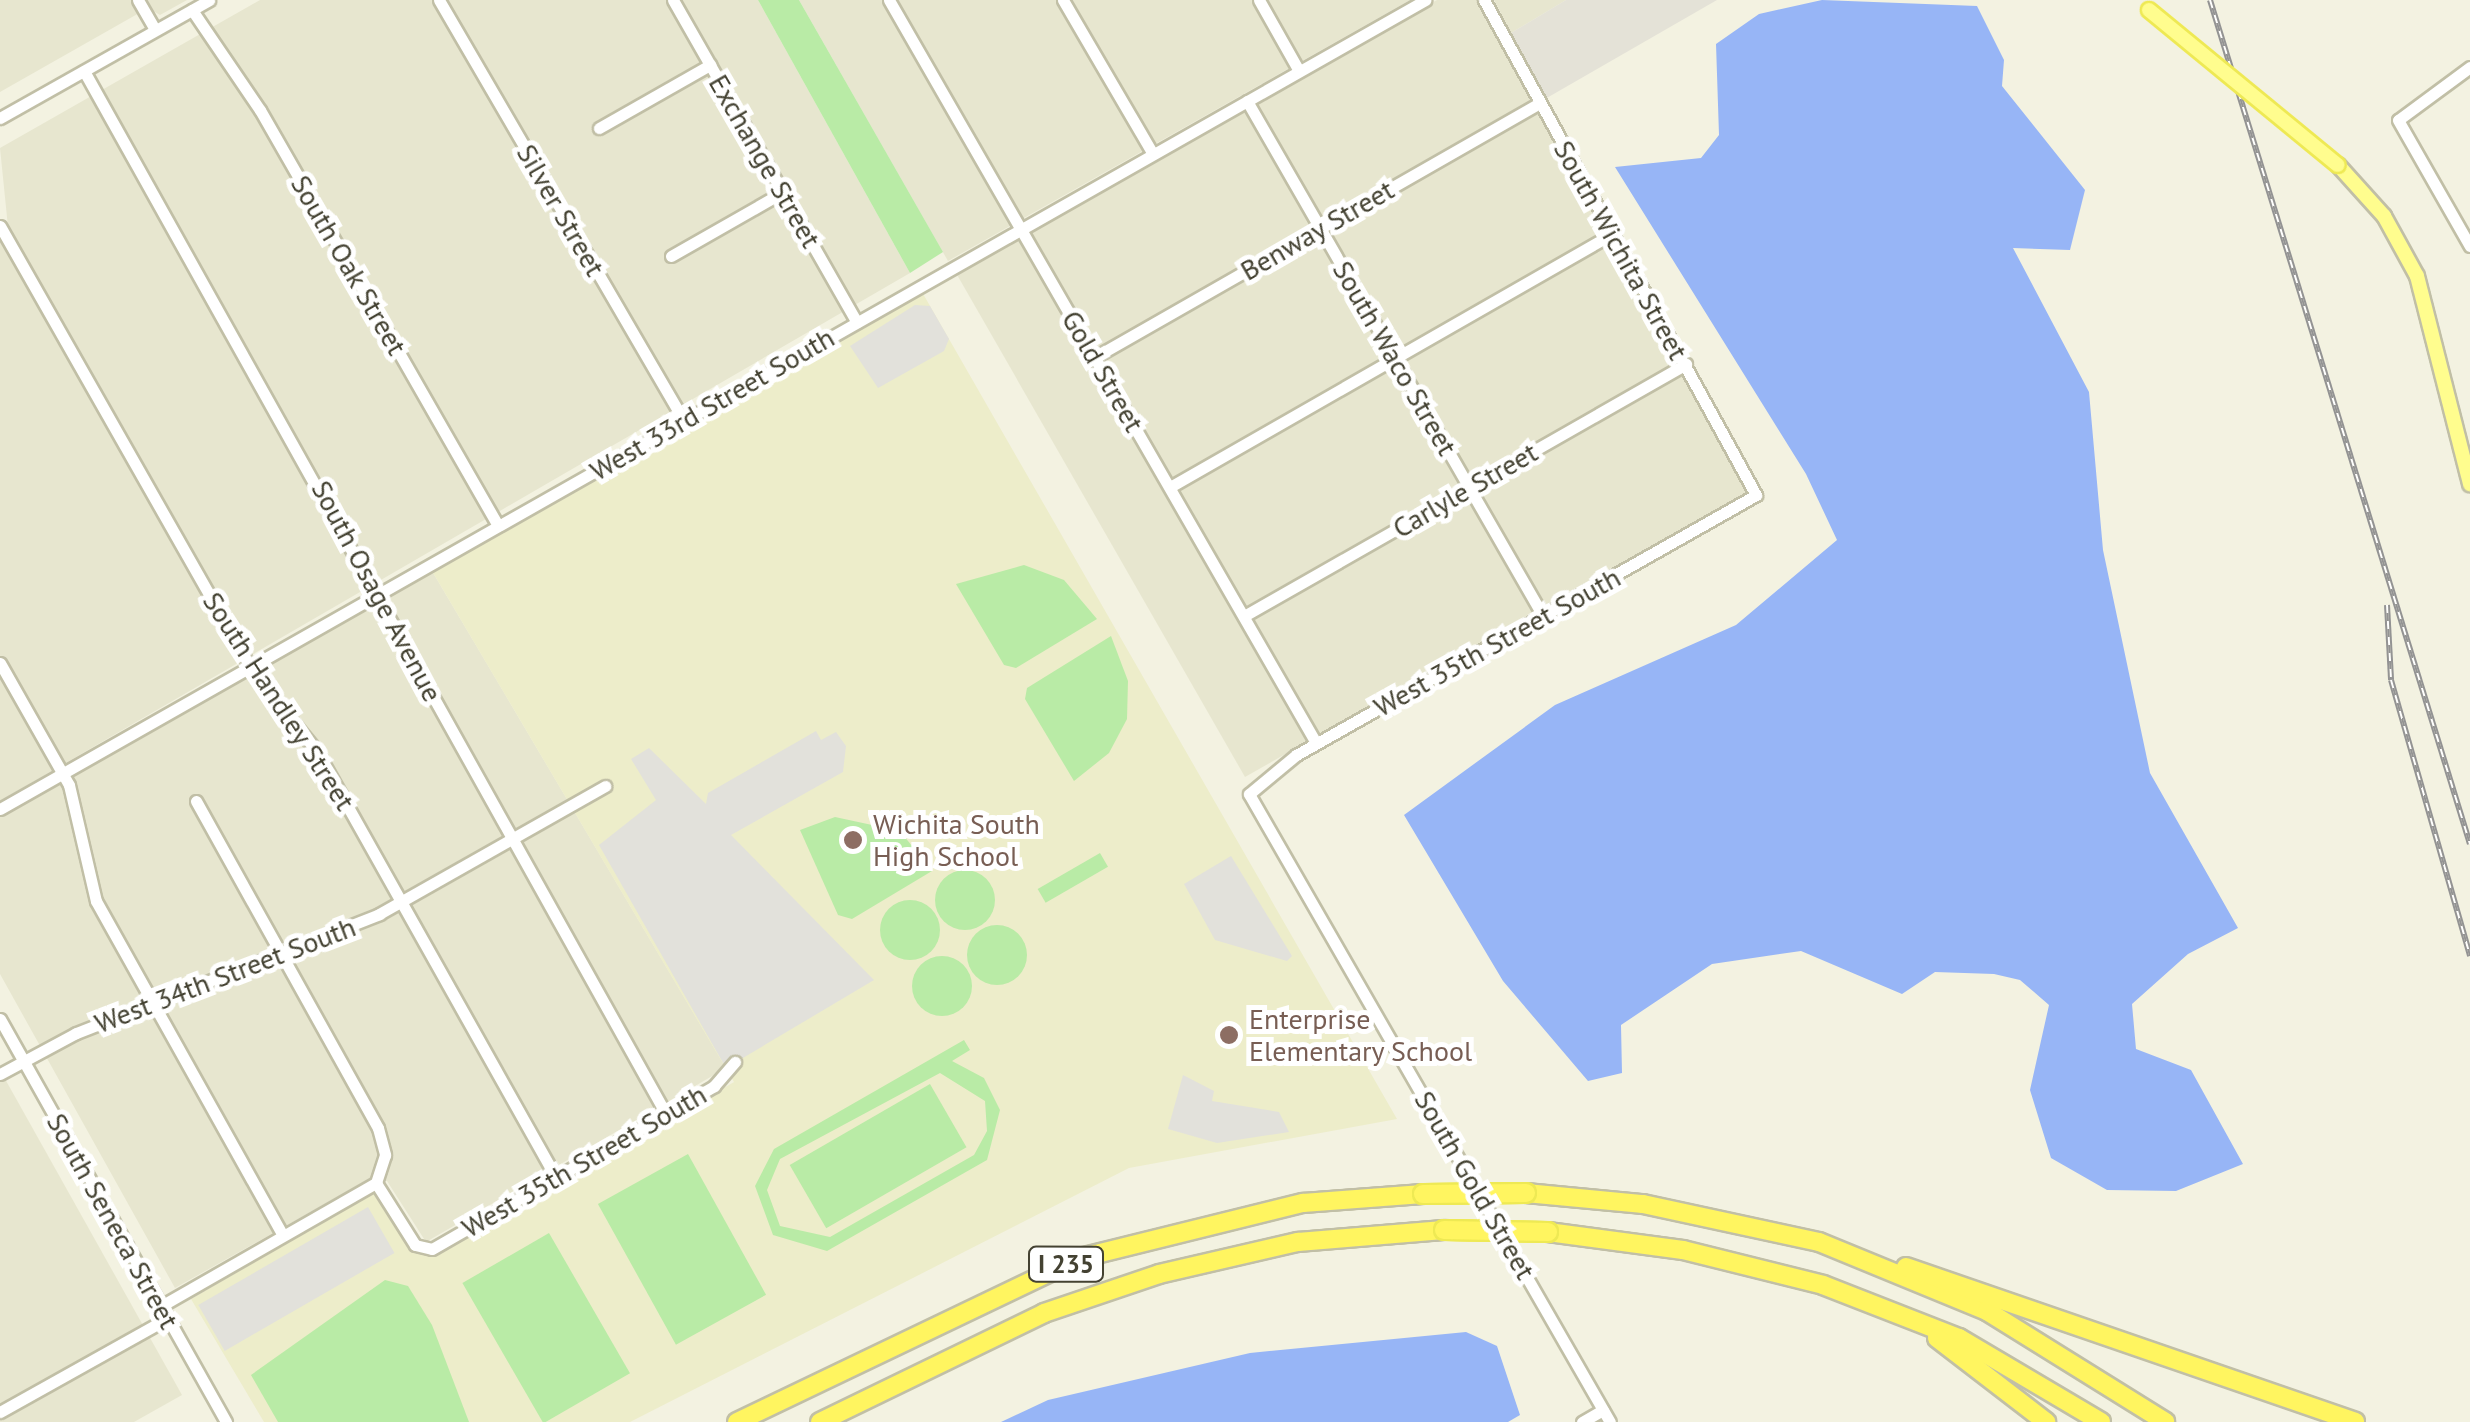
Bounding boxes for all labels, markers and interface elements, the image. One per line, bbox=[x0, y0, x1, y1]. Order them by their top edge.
street label: Exchange Street bbox=[702, 69, 828, 253]
street label: South Wichita Street bbox=[1547, 134, 1695, 366]
street label: Silver Street bbox=[510, 138, 612, 282]
street label: South Oak Street bbox=[284, 169, 414, 361]
street label: Benway Street bbox=[1234, 172, 1400, 288]
street label: South Waco Street bbox=[1326, 255, 1464, 461]
street label: Gold Street bbox=[1055, 304, 1151, 438]
street label: West 33rd Street South bbox=[584, 320, 840, 488]
street label: Carlyle Street bbox=[1387, 435, 1543, 545]
street label: South Osage Avenue bbox=[304, 474, 450, 708]
street label: West 35th Street South bbox=[1368, 560, 1626, 724]
street label: South Handley Street bbox=[196, 585, 362, 817]
place label: Wichita South High School bbox=[873, 807, 1040, 873]
marker: Wichita South High School bbox=[842, 829, 864, 851]
street label: West 34th Street South bbox=[90, 910, 360, 1040]
place label: Enterprise Elementary School bbox=[1249, 1002, 1473, 1068]
marker: Enterprise Elementary School bbox=[1218, 1024, 1240, 1046]
street label: West 35th Street South bbox=[456, 1077, 712, 1245]
street label: South Gold Street bbox=[1408, 1085, 1542, 1285]
street label: South Seneca Street bbox=[40, 1107, 186, 1335]
road number: I 235 bbox=[1026, 1244, 1106, 1284]

